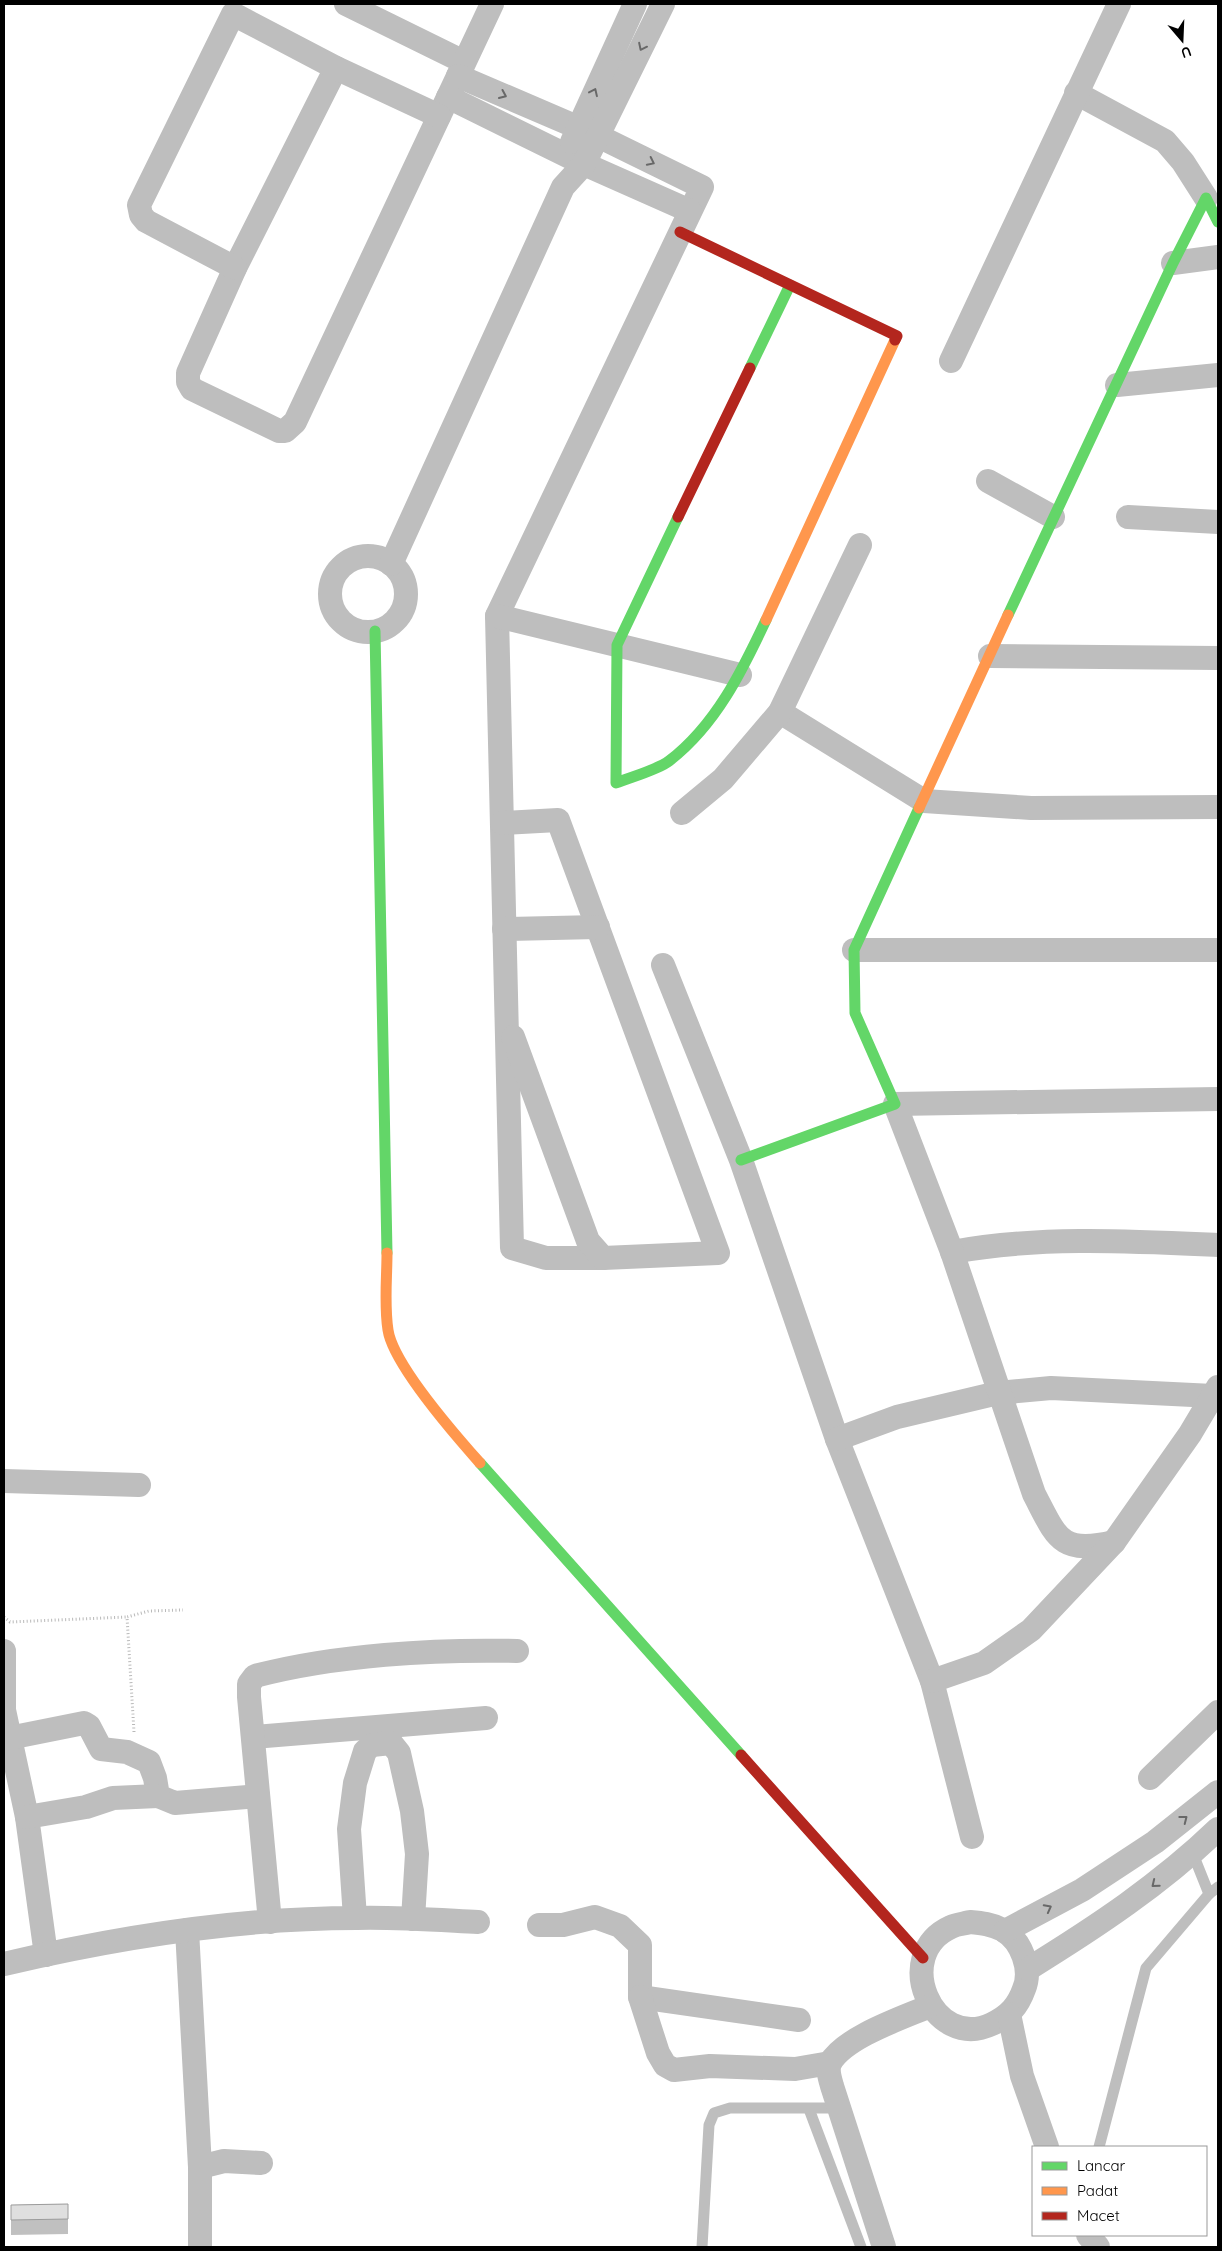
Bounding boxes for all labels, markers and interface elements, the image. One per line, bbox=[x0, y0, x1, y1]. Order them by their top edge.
north arrow bbox=[1157, 15, 1207, 65]
one-way arrow bbox=[638, 42, 648, 51]
text: U bbox=[1179, 42, 1194, 62]
one-way arrow bbox=[588, 88, 598, 97]
one-way arrow bbox=[498, 89, 507, 100]
one-way arrow bbox=[645, 156, 654, 166]
one-way arrow bbox=[1178, 1816, 1187, 1825]
one-way arrow bbox=[1151, 1878, 1160, 1887]
one-way arrow bbox=[1042, 1904, 1051, 1914]
legend bbox=[1032, 2146, 1207, 2236]
text: Lancar bbox=[1077, 2156, 1126, 2175]
text: Padat bbox=[1077, 2181, 1118, 2200]
text: Macet bbox=[1077, 2206, 1120, 2225]

